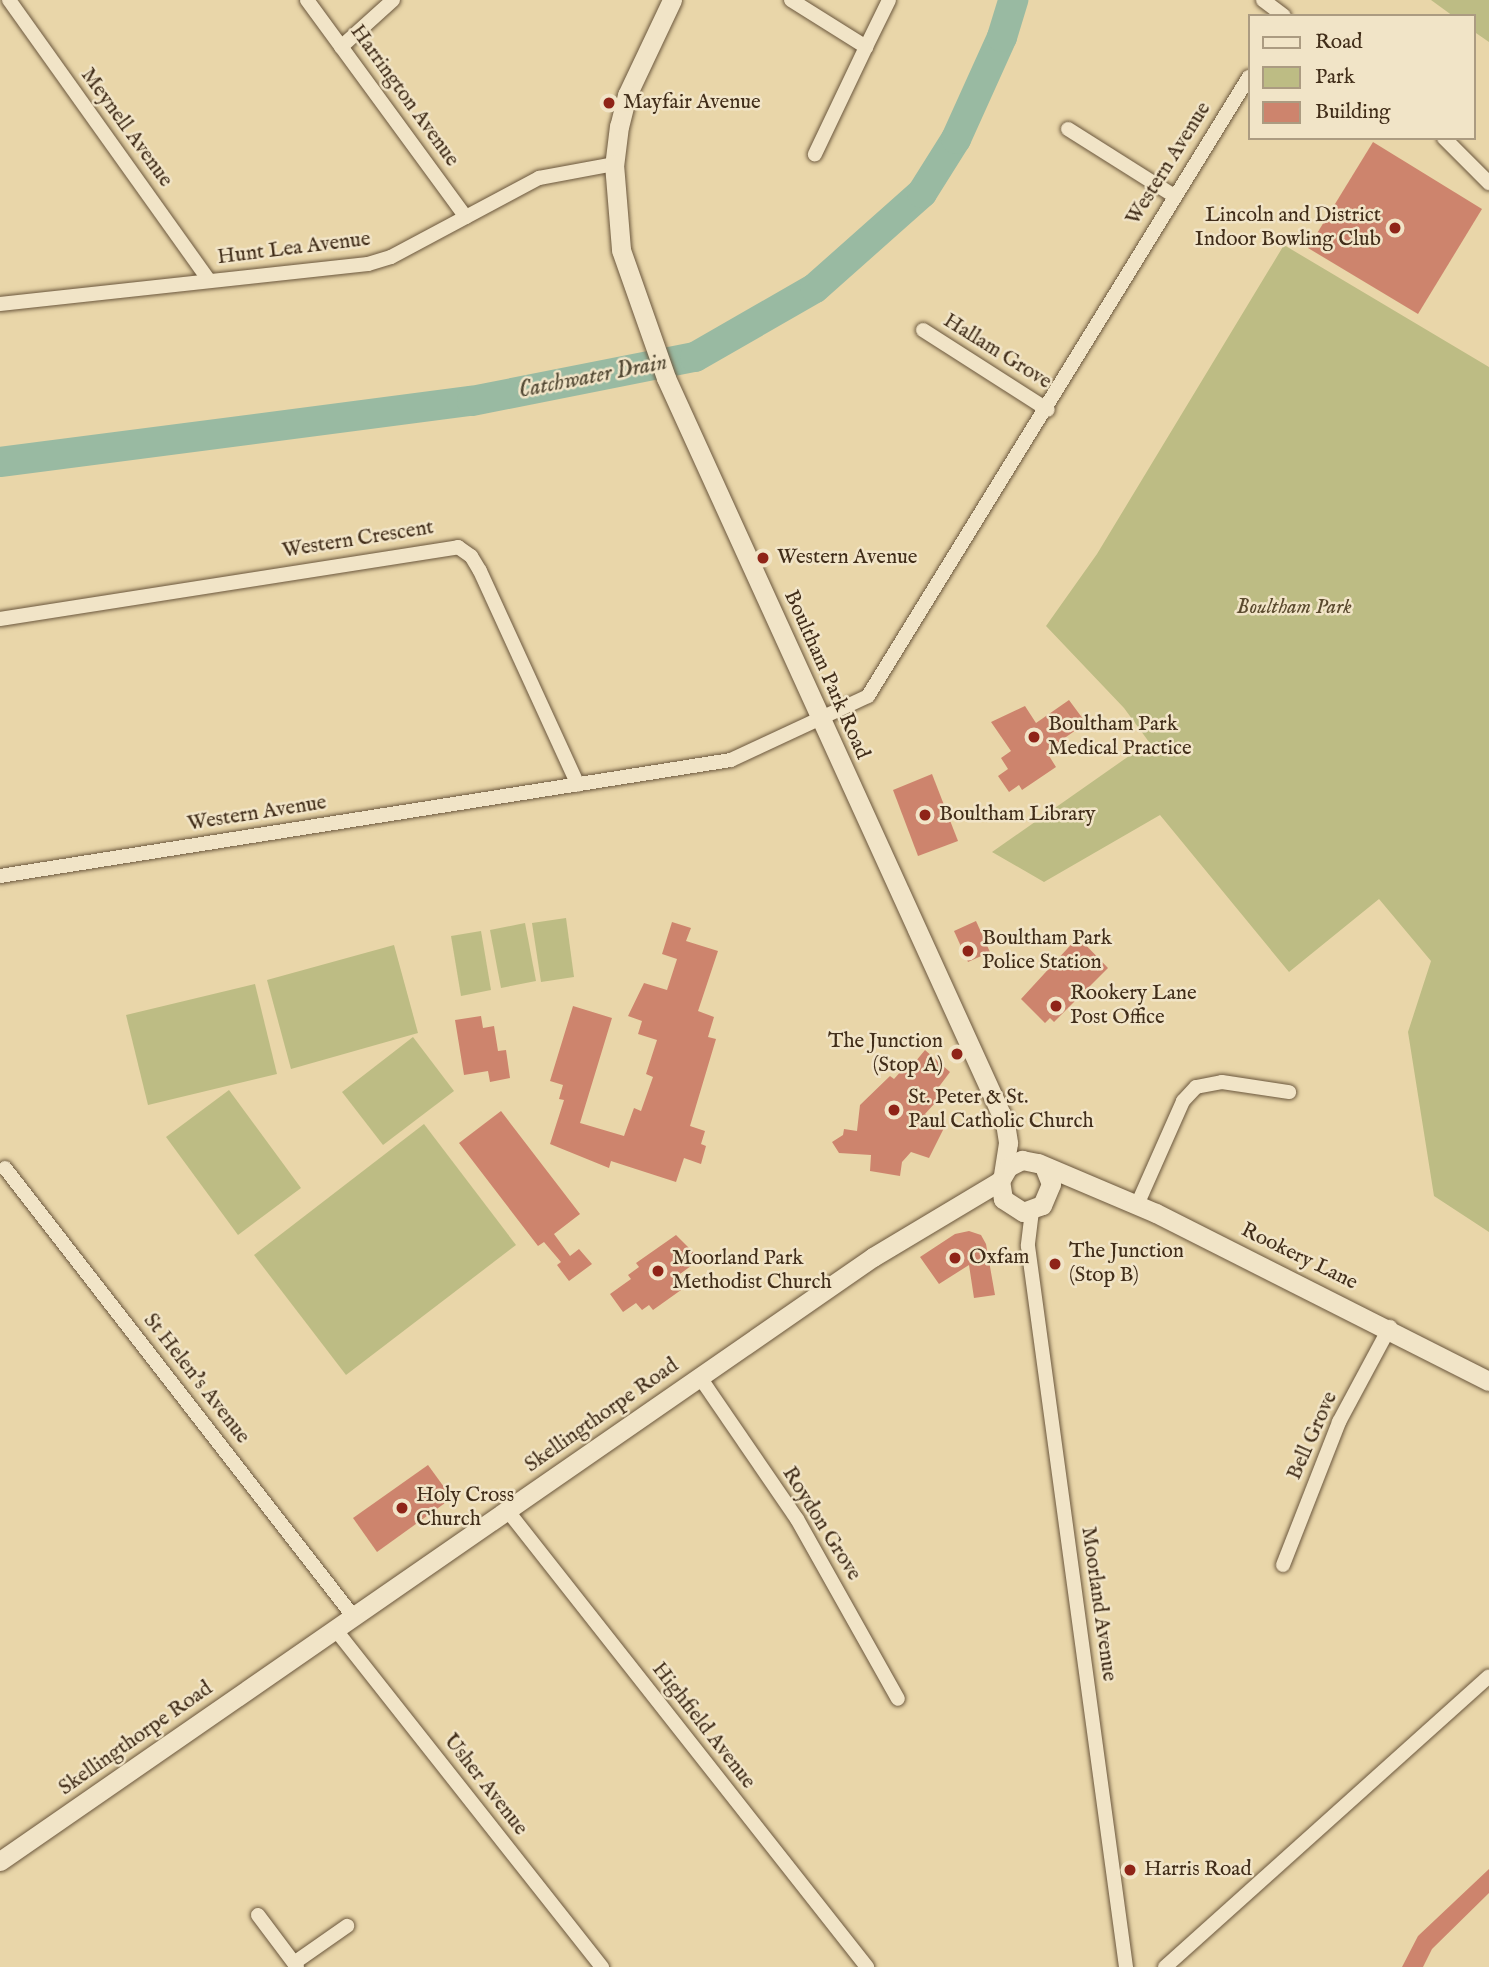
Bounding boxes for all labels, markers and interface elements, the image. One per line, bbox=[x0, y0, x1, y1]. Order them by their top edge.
legend bbox=[1248, 14, 1475, 140]
street label: Harrington Avenue bbox=[344, 20, 464, 172]
text: Road bbox=[1315, 29, 1362, 56]
street label: Meynell Avenue bbox=[74, 64, 178, 192]
text: Park bbox=[1315, 64, 1355, 91]
place label: Mayfair Avenue bbox=[623, 90, 761, 116]
marker: Mayfair Avenue bbox=[601, 95, 617, 111]
street label: Western Avenue bbox=[1121, 98, 1217, 230]
text: Building bbox=[1315, 99, 1390, 126]
place label: Lincoln and District Indoor Bowling Club bbox=[1195, 203, 1381, 253]
marker: Lincoln and District Indoor Bowling Club bbox=[1387, 220, 1403, 236]
street label: Hunt Lea Avenue bbox=[216, 227, 372, 271]
street label: Hallam Grove bbox=[938, 309, 1056, 395]
water label: Catchwater Drain bbox=[516, 349, 670, 405]
street label: Western Crescent bbox=[280, 516, 436, 564]
place label: Western Avenue bbox=[777, 545, 917, 571]
marker: Western Avenue bbox=[755, 550, 771, 566]
street label: Boultham Park Road bbox=[777, 587, 875, 763]
park label: Boultham Park bbox=[1236, 595, 1352, 621]
place label: Boultham Park Medical Practice bbox=[1048, 712, 1192, 762]
marker: Boultham Park Medical Practice bbox=[1026, 729, 1042, 745]
street label: Western Avenue bbox=[186, 791, 328, 837]
place label: Boultham Library bbox=[939, 802, 1095, 828]
marker: Boultham Library bbox=[917, 807, 933, 823]
place label: Boultham Park Police Station bbox=[982, 926, 1112, 976]
marker: Boultham Park Police Station bbox=[960, 943, 976, 959]
place label: Rookery Lane Post Office bbox=[1070, 981, 1197, 1031]
marker: Rookery Lane Post Office bbox=[1048, 998, 1064, 1014]
place label: The Junction (Stop A) bbox=[828, 1029, 943, 1079]
marker: The Junction (Stop A) bbox=[949, 1046, 965, 1062]
place label: St. Peter & St. Paul Catholic Church bbox=[908, 1085, 1094, 1135]
marker: St. Peter & St. Paul Catholic Church bbox=[886, 1102, 902, 1118]
street label: Rookery Lane bbox=[1237, 1218, 1361, 1296]
place label: The Junction (Stop B) bbox=[1069, 1239, 1184, 1289]
place label: Oxfam bbox=[969, 1245, 1030, 1271]
place label: Moorland Park Methodist Church bbox=[672, 1246, 832, 1296]
marker: Oxfam bbox=[947, 1250, 963, 1266]
marker: The Junction (Stop B) bbox=[1047, 1256, 1063, 1272]
marker: Moorland Park Methodist Church bbox=[650, 1263, 666, 1279]
street label: St Helen's Avenue bbox=[137, 1309, 255, 1449]
street label: Skellingthorpe Road bbox=[520, 1354, 684, 1478]
street label: Bell Grove bbox=[1282, 1388, 1344, 1484]
street label: Roydon Grove bbox=[776, 1462, 866, 1586]
place label: Holy Cross Church bbox=[416, 1483, 514, 1533]
marker: Holy Cross Church bbox=[394, 1500, 410, 1516]
street label: Moorland Avenue bbox=[1075, 1525, 1121, 1683]
street label: Highfield Avenue bbox=[646, 1658, 760, 1794]
street label: Skellingthorpe Road bbox=[54, 1677, 218, 1801]
street label: Usher Avenue bbox=[438, 1729, 532, 1841]
place label: Harris Road bbox=[1144, 1857, 1252, 1883]
marker: Harris Road bbox=[1122, 1862, 1138, 1878]

